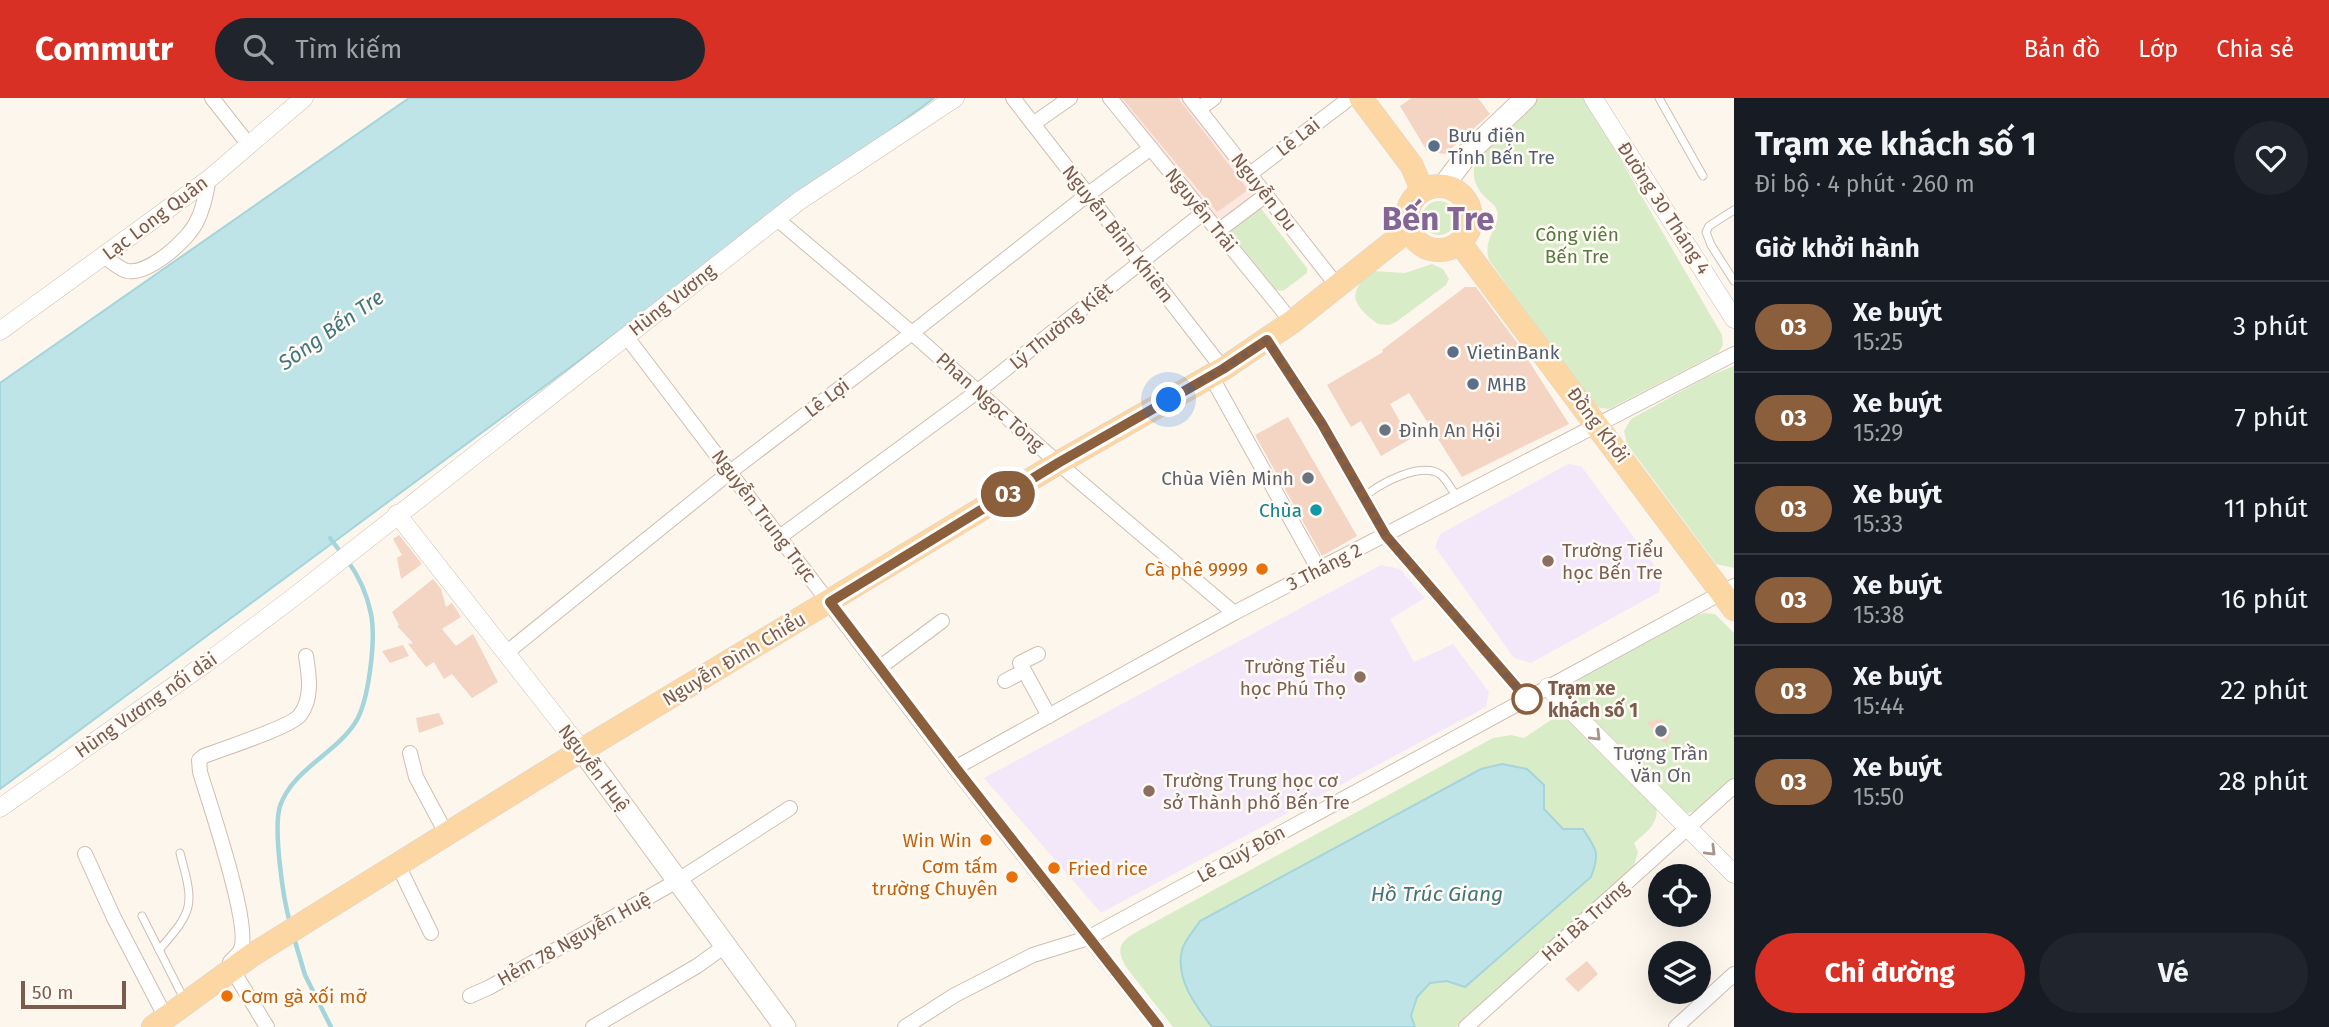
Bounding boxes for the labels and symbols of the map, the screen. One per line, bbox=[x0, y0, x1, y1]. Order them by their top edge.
street label: Lê Lai bbox=[1271, 113, 1325, 161]
place label: Bưu điện Tỉnh Bến Tre bbox=[1448, 124, 1555, 169]
street label: Đường 30 Tháng 4 bbox=[1613, 137, 1715, 279]
marker: Bưu điện Tỉnh Bến Tre bbox=[1426, 138, 1442, 154]
street label: Nguyễn Du bbox=[1226, 148, 1302, 236]
street label: Nguyễn Bỉnh Khiêm bbox=[1057, 161, 1179, 307]
street label: Nguyễn Trãi bbox=[1160, 163, 1242, 257]
street label: Lạc Long Quân bbox=[98, 171, 212, 265]
district label: Bến Tre bbox=[1382, 198, 1494, 239]
park label: Công viên Bến Tre bbox=[1535, 223, 1619, 268]
street label: Hùng Vương bbox=[624, 259, 720, 341]
street label: Lý Thường Kiệt bbox=[1005, 277, 1117, 374]
water label: Sông Bến Tre bbox=[272, 284, 389, 376]
place label: VietinBank bbox=[1467, 341, 1560, 364]
marker: VietinBank bbox=[1445, 344, 1461, 360]
street label: Phan Ngọc Tòng bbox=[931, 348, 1049, 456]
place label: MHB bbox=[1487, 373, 1526, 396]
street label: Lê Lợi bbox=[800, 374, 854, 422]
marker: MHB bbox=[1465, 376, 1481, 392]
your location bbox=[1151, 382, 1186, 417]
street label: Đồng Khởi bbox=[1562, 383, 1634, 467]
place label: Đình An Hội bbox=[1399, 419, 1501, 442]
marker: Đình An Hội bbox=[1377, 422, 1393, 438]
street label: Nguyễn Trung Trực bbox=[707, 445, 821, 587]
place label: Chùa Viên Minh bbox=[1161, 467, 1294, 490]
marker: Chùa Viên Minh bbox=[1300, 470, 1316, 486]
line badge: 03 bbox=[976, 471, 1040, 517]
place label: Chùa bbox=[1259, 499, 1302, 522]
marker: Chùa bbox=[1308, 502, 1324, 518]
street label: 3 Tháng 2 bbox=[1283, 538, 1365, 596]
place label: Trường Tiểu học Bến Tre bbox=[1562, 539, 1664, 584]
marker: Trường Tiểu học Bến Tre bbox=[1540, 553, 1556, 569]
place label: Cà phê 9999 bbox=[1144, 558, 1248, 581]
marker: Cà phê 9999 bbox=[1254, 561, 1270, 577]
street label: Nguyễn Đình Chiểu bbox=[658, 607, 810, 711]
street label: Hùng Vương nối dài bbox=[70, 647, 222, 763]
place label: Trường Tiểu học Phú Thọ bbox=[1240, 655, 1346, 700]
marker: Trường Tiểu học Phú Thọ bbox=[1352, 669, 1368, 685]
place label: Trạm xe khách số 1 bbox=[1548, 677, 1638, 722]
marker: Trạm xe khách số 1 bbox=[1512, 684, 1542, 714]
street label: Nguyễn Huệ bbox=[554, 720, 634, 816]
marker: Tượng Trần Văn Ơn bbox=[1653, 723, 1669, 739]
one-way arrow bbox=[1588, 728, 1600, 740]
place label: Tượng Trần Văn Ơn bbox=[1614, 742, 1708, 787]
place label: Trường Trung học cơ sở Thành phố Bến Tre bbox=[1163, 769, 1350, 814]
marker: Trường Trung học cơ sở Thành phố Bến Tre bbox=[1141, 783, 1157, 799]
street label: Lê Quý Đôn bbox=[1193, 820, 1289, 888]
place label: Win Win bbox=[903, 829, 972, 852]
marker: Win Win bbox=[978, 832, 994, 848]
one-way arrow bbox=[1702, 843, 1715, 856]
place label: Cơm tấm trường Chuyên bbox=[872, 855, 998, 900]
place label: Fried rice bbox=[1068, 857, 1148, 880]
marker: Fried rice bbox=[1046, 860, 1062, 876]
marker: Cơm tấm trường Chuyên bbox=[1004, 869, 1020, 885]
street label: Hai Bà Trưng bbox=[1537, 876, 1634, 966]
water label: Hồ Trúc Giang bbox=[1371, 881, 1503, 907]
street label: Hẻm 78 Nguyễn Huệ bbox=[493, 887, 655, 991]
scale bar bbox=[21, 978, 126, 1010]
place label: Cơm gà xối mỡ bbox=[241, 985, 368, 1008]
marker: Cơm gà xối mỡ bbox=[219, 988, 235, 1004]

